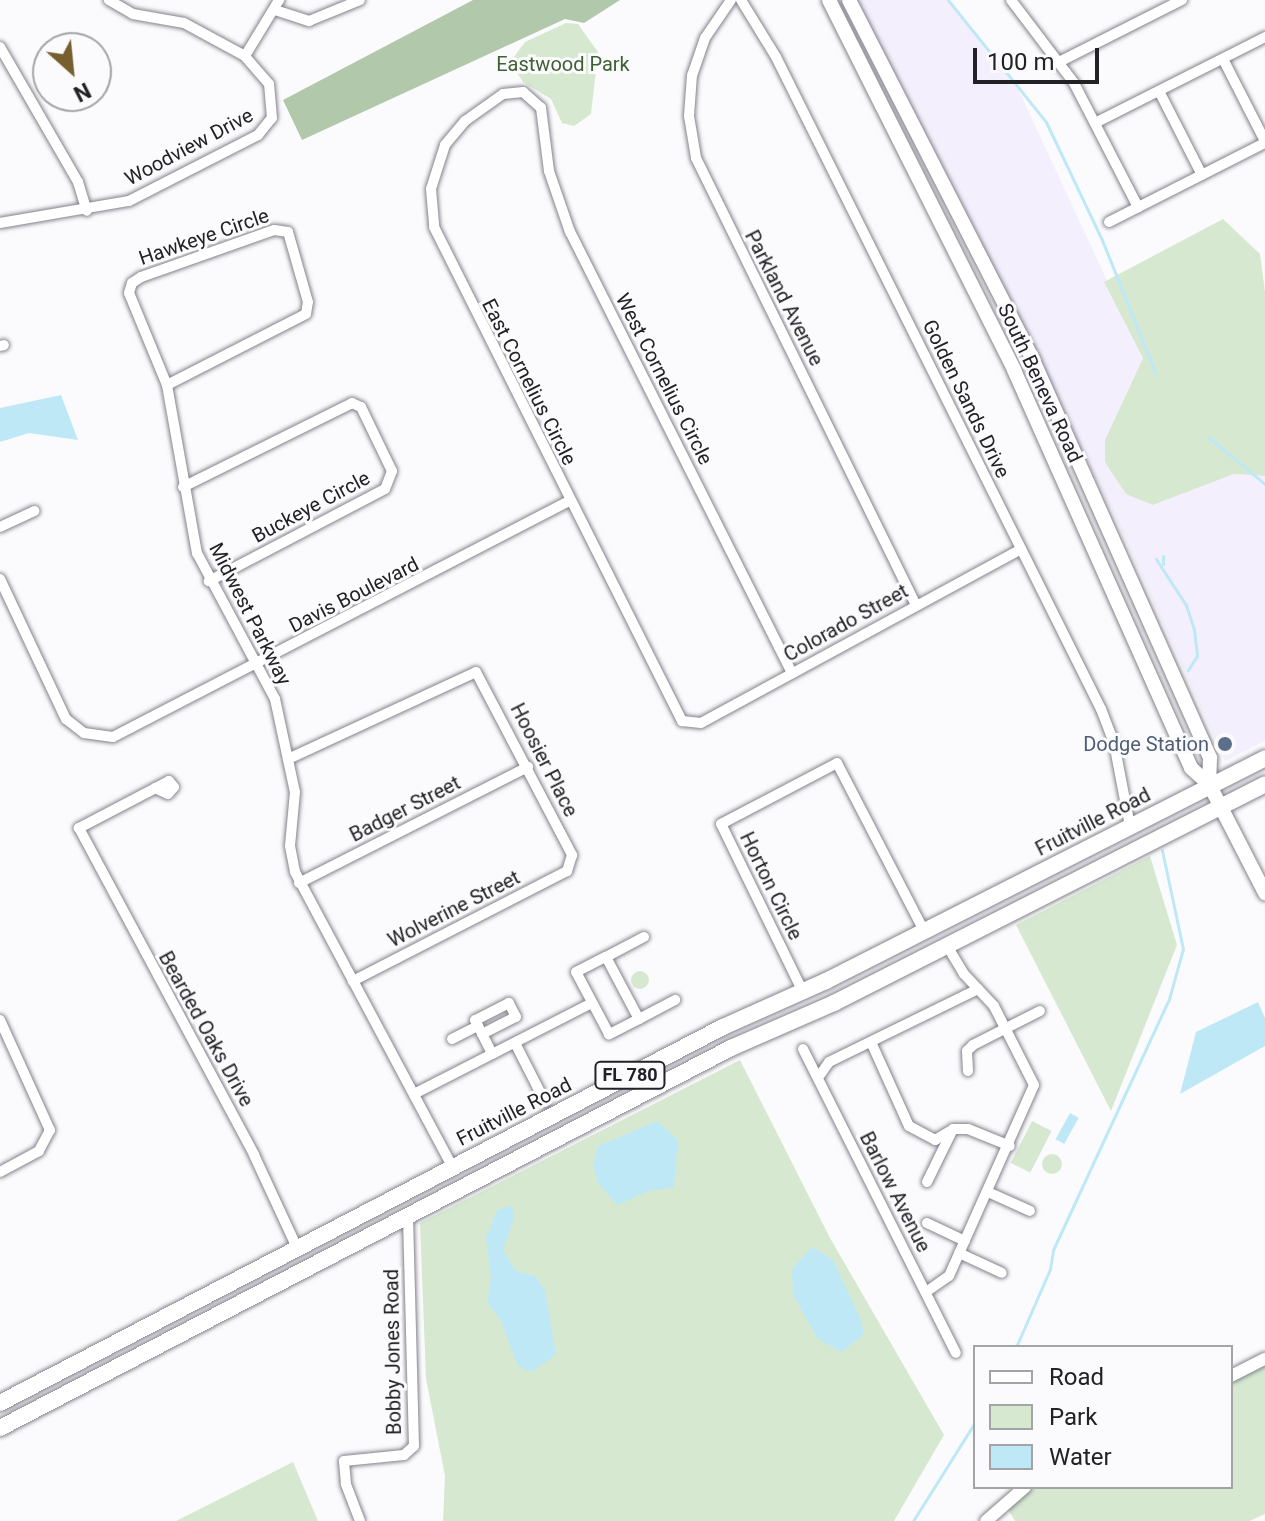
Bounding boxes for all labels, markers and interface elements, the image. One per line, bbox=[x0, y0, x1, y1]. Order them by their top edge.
north arrow bbox=[32, 32, 112, 112]
scale bar bbox=[977, 32, 1103, 82]
text: 100 m bbox=[987, 48, 1054, 76]
park label: Eastwood Park bbox=[496, 52, 630, 76]
text: N bbox=[70, 77, 95, 107]
street label: Woodview Drive bbox=[121, 103, 257, 191]
street label: Hawkeye Circle bbox=[136, 204, 272, 270]
street label: Parkland Avenue bbox=[740, 226, 828, 370]
street label: West Cornelius Circle bbox=[610, 289, 718, 469]
street label: East Cornelius Circle bbox=[477, 295, 581, 469]
street label: South Beneva Road bbox=[993, 300, 1087, 466]
street label: Golden Sands Drive bbox=[917, 316, 1015, 482]
street label: Buckeye Circle bbox=[248, 466, 374, 548]
street label: Midwest Parkway bbox=[204, 539, 296, 689]
street label: Davis Boulevard bbox=[285, 552, 423, 638]
street label: Colorado Street bbox=[780, 579, 912, 667]
street label: Hoosier Place bbox=[505, 699, 583, 821]
place label: Dodge Station bbox=[1083, 732, 1209, 756]
marker: Dodge Station bbox=[1216, 735, 1234, 753]
street label: Badger Street bbox=[346, 771, 464, 847]
street label: Fruitville Road bbox=[1032, 783, 1154, 861]
street label: Horton Circle bbox=[735, 828, 807, 944]
street label: Wolverine Street bbox=[384, 865, 524, 953]
street label: Bearded Oaks Drive bbox=[153, 947, 259, 1111]
road number: FL 780 bbox=[594, 1061, 666, 1089]
street label: Fruitville Road bbox=[453, 1073, 575, 1151]
street label: Barlow Avenue bbox=[854, 1128, 936, 1256]
street label: Bobby Jones Road bbox=[380, 1269, 406, 1435]
legend bbox=[973, 1345, 1233, 1489]
text: Road bbox=[1049, 1363, 1104, 1391]
text: Park bbox=[1049, 1403, 1097, 1431]
text: Water bbox=[1049, 1443, 1112, 1471]

